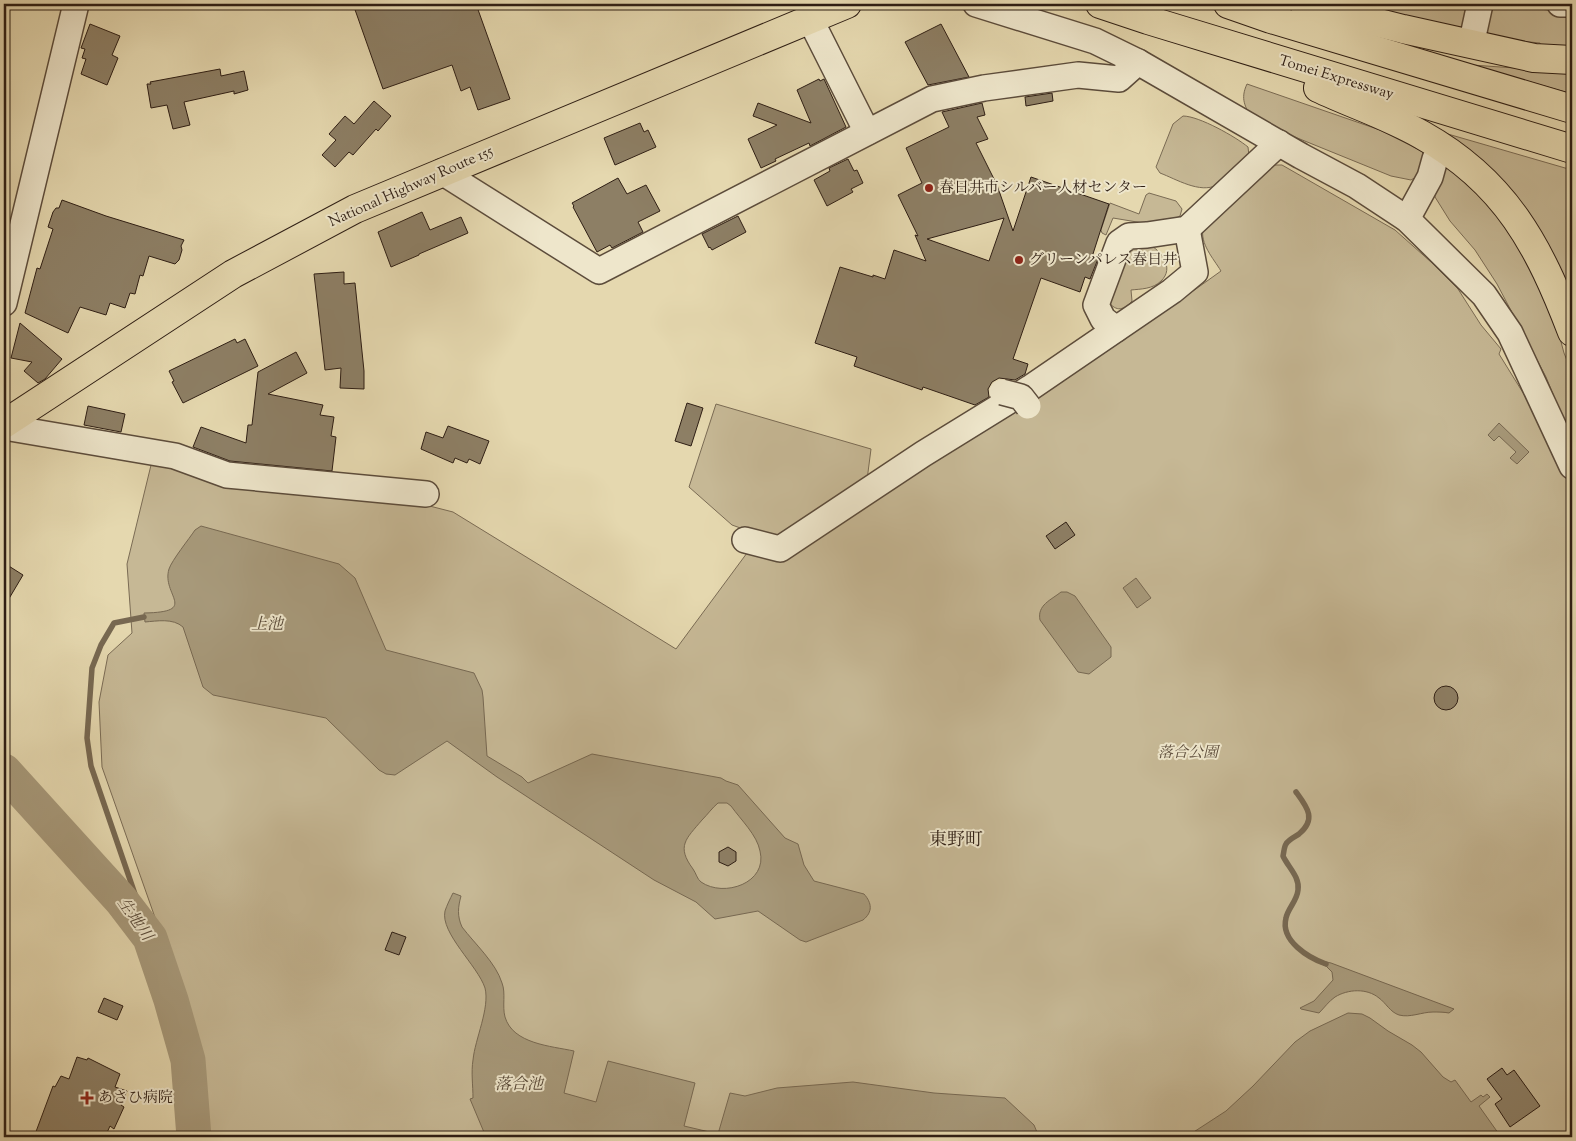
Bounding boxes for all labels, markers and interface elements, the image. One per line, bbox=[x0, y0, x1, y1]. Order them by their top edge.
street label: Tomei Expressway bbox=[1276, 51, 1397, 106]
street label: National Highway Route 155 bbox=[325, 141, 497, 233]
place label: 春日井市シルバー人材センター bbox=[939, 178, 1147, 199]
marker: 春日井市シルバー人材センター bbox=[923, 182, 935, 194]
place label: グリーンパレス春日井 bbox=[1029, 250, 1177, 271]
marker: グリーンパレス春日井 bbox=[1013, 254, 1025, 266]
water label: 上池 bbox=[251, 614, 285, 637]
park label: 落合公園 bbox=[1158, 743, 1221, 764]
district label: 東野町 bbox=[929, 828, 983, 854]
water label: 生地川 bbox=[111, 894, 158, 948]
water label: 落合池 bbox=[495, 1074, 545, 1097]
place label: あさひ病院 bbox=[98, 1088, 173, 1109]
marker: あさひ病院 bbox=[80, 1091, 94, 1105]

